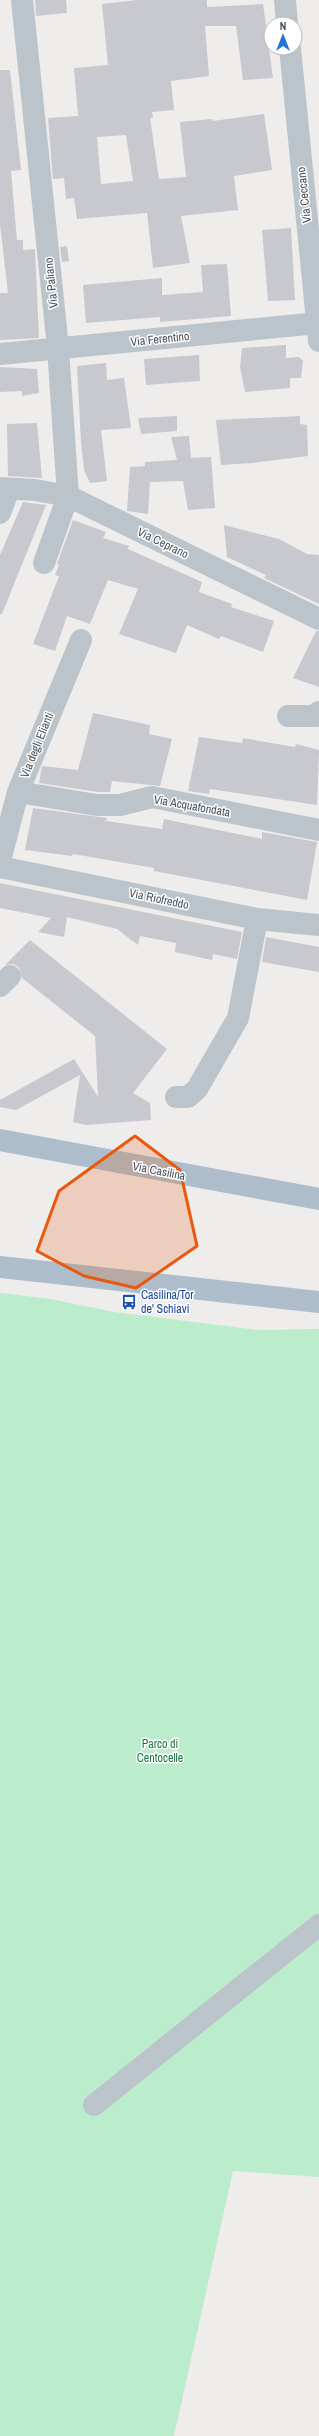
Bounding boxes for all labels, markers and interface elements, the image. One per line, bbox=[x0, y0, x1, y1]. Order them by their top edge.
north arrow bbox=[263, 16, 303, 56]
text: N bbox=[280, 19, 286, 33]
street label: Via Ceccano bbox=[293, 166, 315, 224]
street label: Via Paliano bbox=[40, 257, 62, 309]
street label: Via Ferentino bbox=[130, 328, 190, 350]
street label: Via Ceprano bbox=[135, 524, 191, 562]
street label: Via degli Elianti bbox=[17, 710, 57, 780]
street label: Via Acquafondata bbox=[152, 791, 232, 821]
street label: Via Riofreddo bbox=[128, 885, 190, 913]
street label: Via Casilina bbox=[131, 1158, 187, 1184]
place label: Casilina/Tor de' Schiavi bbox=[141, 1287, 194, 1317]
bus stop icon: Casilina/Tor de' Schiavi bbox=[120, 1293, 138, 1311]
park label: Parco di Centocelle bbox=[137, 1736, 183, 1766]

